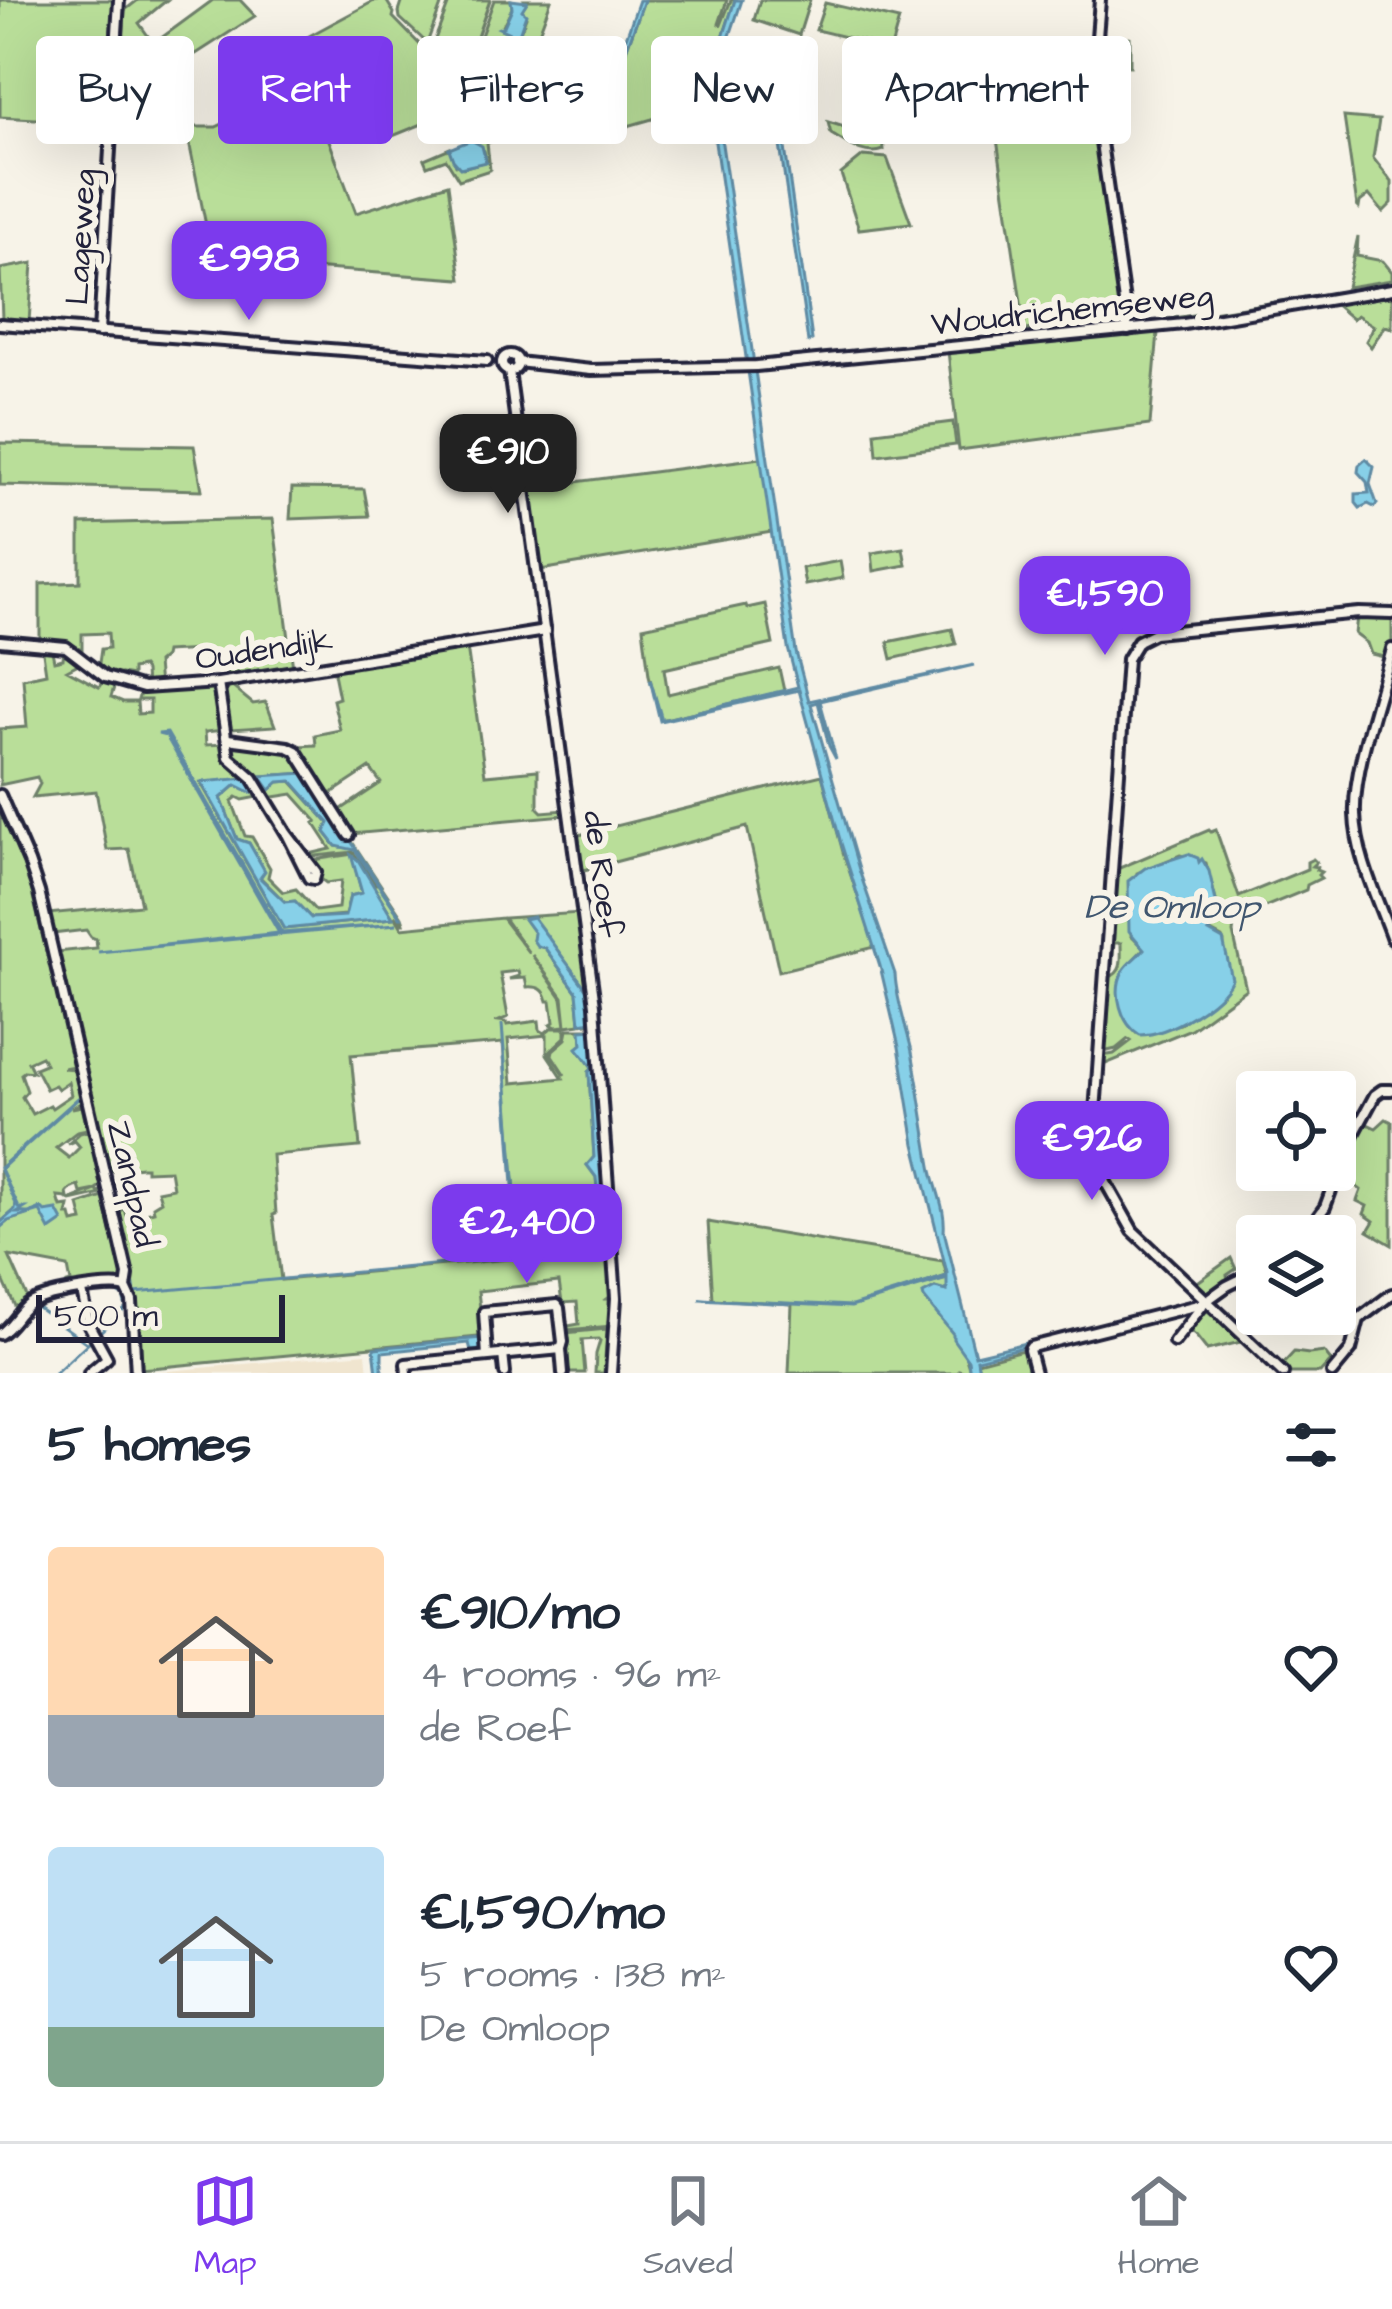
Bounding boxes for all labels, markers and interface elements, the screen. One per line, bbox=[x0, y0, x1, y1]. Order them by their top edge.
chip: Buy bbox=[36, 36, 194, 144]
chip: Rent bbox=[218, 36, 393, 144]
chip: Filters bbox=[417, 36, 627, 144]
chip: New bbox=[651, 36, 818, 144]
chip: Apartment bbox=[842, 36, 1131, 144]
street label: Lageweg bbox=[54, 168, 110, 306]
pin: €998 bbox=[178, 221, 320, 323]
text: €998 bbox=[199, 233, 299, 287]
street label: Woudrichemseweg bbox=[929, 272, 1215, 350]
pin: €910 bbox=[437, 414, 579, 516]
text: €910 bbox=[467, 426, 549, 480]
pin: €1,590 bbox=[1007, 556, 1203, 658]
text: €1,590 bbox=[1046, 568, 1164, 622]
street label: Oudendijk bbox=[192, 618, 336, 682]
street label: de Roef bbox=[571, 808, 633, 940]
water label: De Omloop bbox=[1084, 882, 1263, 933]
map controls bbox=[1236, 1071, 1356, 1335]
button: locate bbox=[1236, 1071, 1356, 1191]
pin: €926 bbox=[1021, 1101, 1163, 1203]
text: €926 bbox=[1042, 1113, 1142, 1167]
street label: Zandpad bbox=[95, 1116, 169, 1252]
pin: €2,400 bbox=[429, 1184, 625, 1286]
text: €2,400 bbox=[459, 1196, 595, 1250]
button: layers bbox=[1236, 1215, 1356, 1335]
scale bar bbox=[36, 1289, 285, 1342]
text: 500 m bbox=[54, 1293, 158, 1339]
text: 5 homes bbox=[48, 1410, 251, 1481]
icon: filters bbox=[1278, 1412, 1344, 1478]
text: €910/mo bbox=[420, 1578, 620, 1649]
icon: home bbox=[144, 1595, 288, 1739]
icon: heart bbox=[1278, 1634, 1344, 1700]
text: 4 rooms · 96 m² bbox=[420, 1649, 721, 1703]
text: de Roef bbox=[420, 1703, 571, 1757]
text: €1,590/mo bbox=[420, 1878, 665, 1949]
icon: home bbox=[144, 1895, 288, 2039]
icon: heart bbox=[1278, 1934, 1344, 2000]
text: 5 rooms · 138 m² bbox=[420, 1949, 726, 2003]
text: De Omloop bbox=[420, 2003, 610, 2057]
tab: Map bbox=[192, 2168, 258, 2286]
tab: Saved bbox=[643, 2168, 733, 2286]
tab: Home bbox=[1118, 2168, 1200, 2286]

